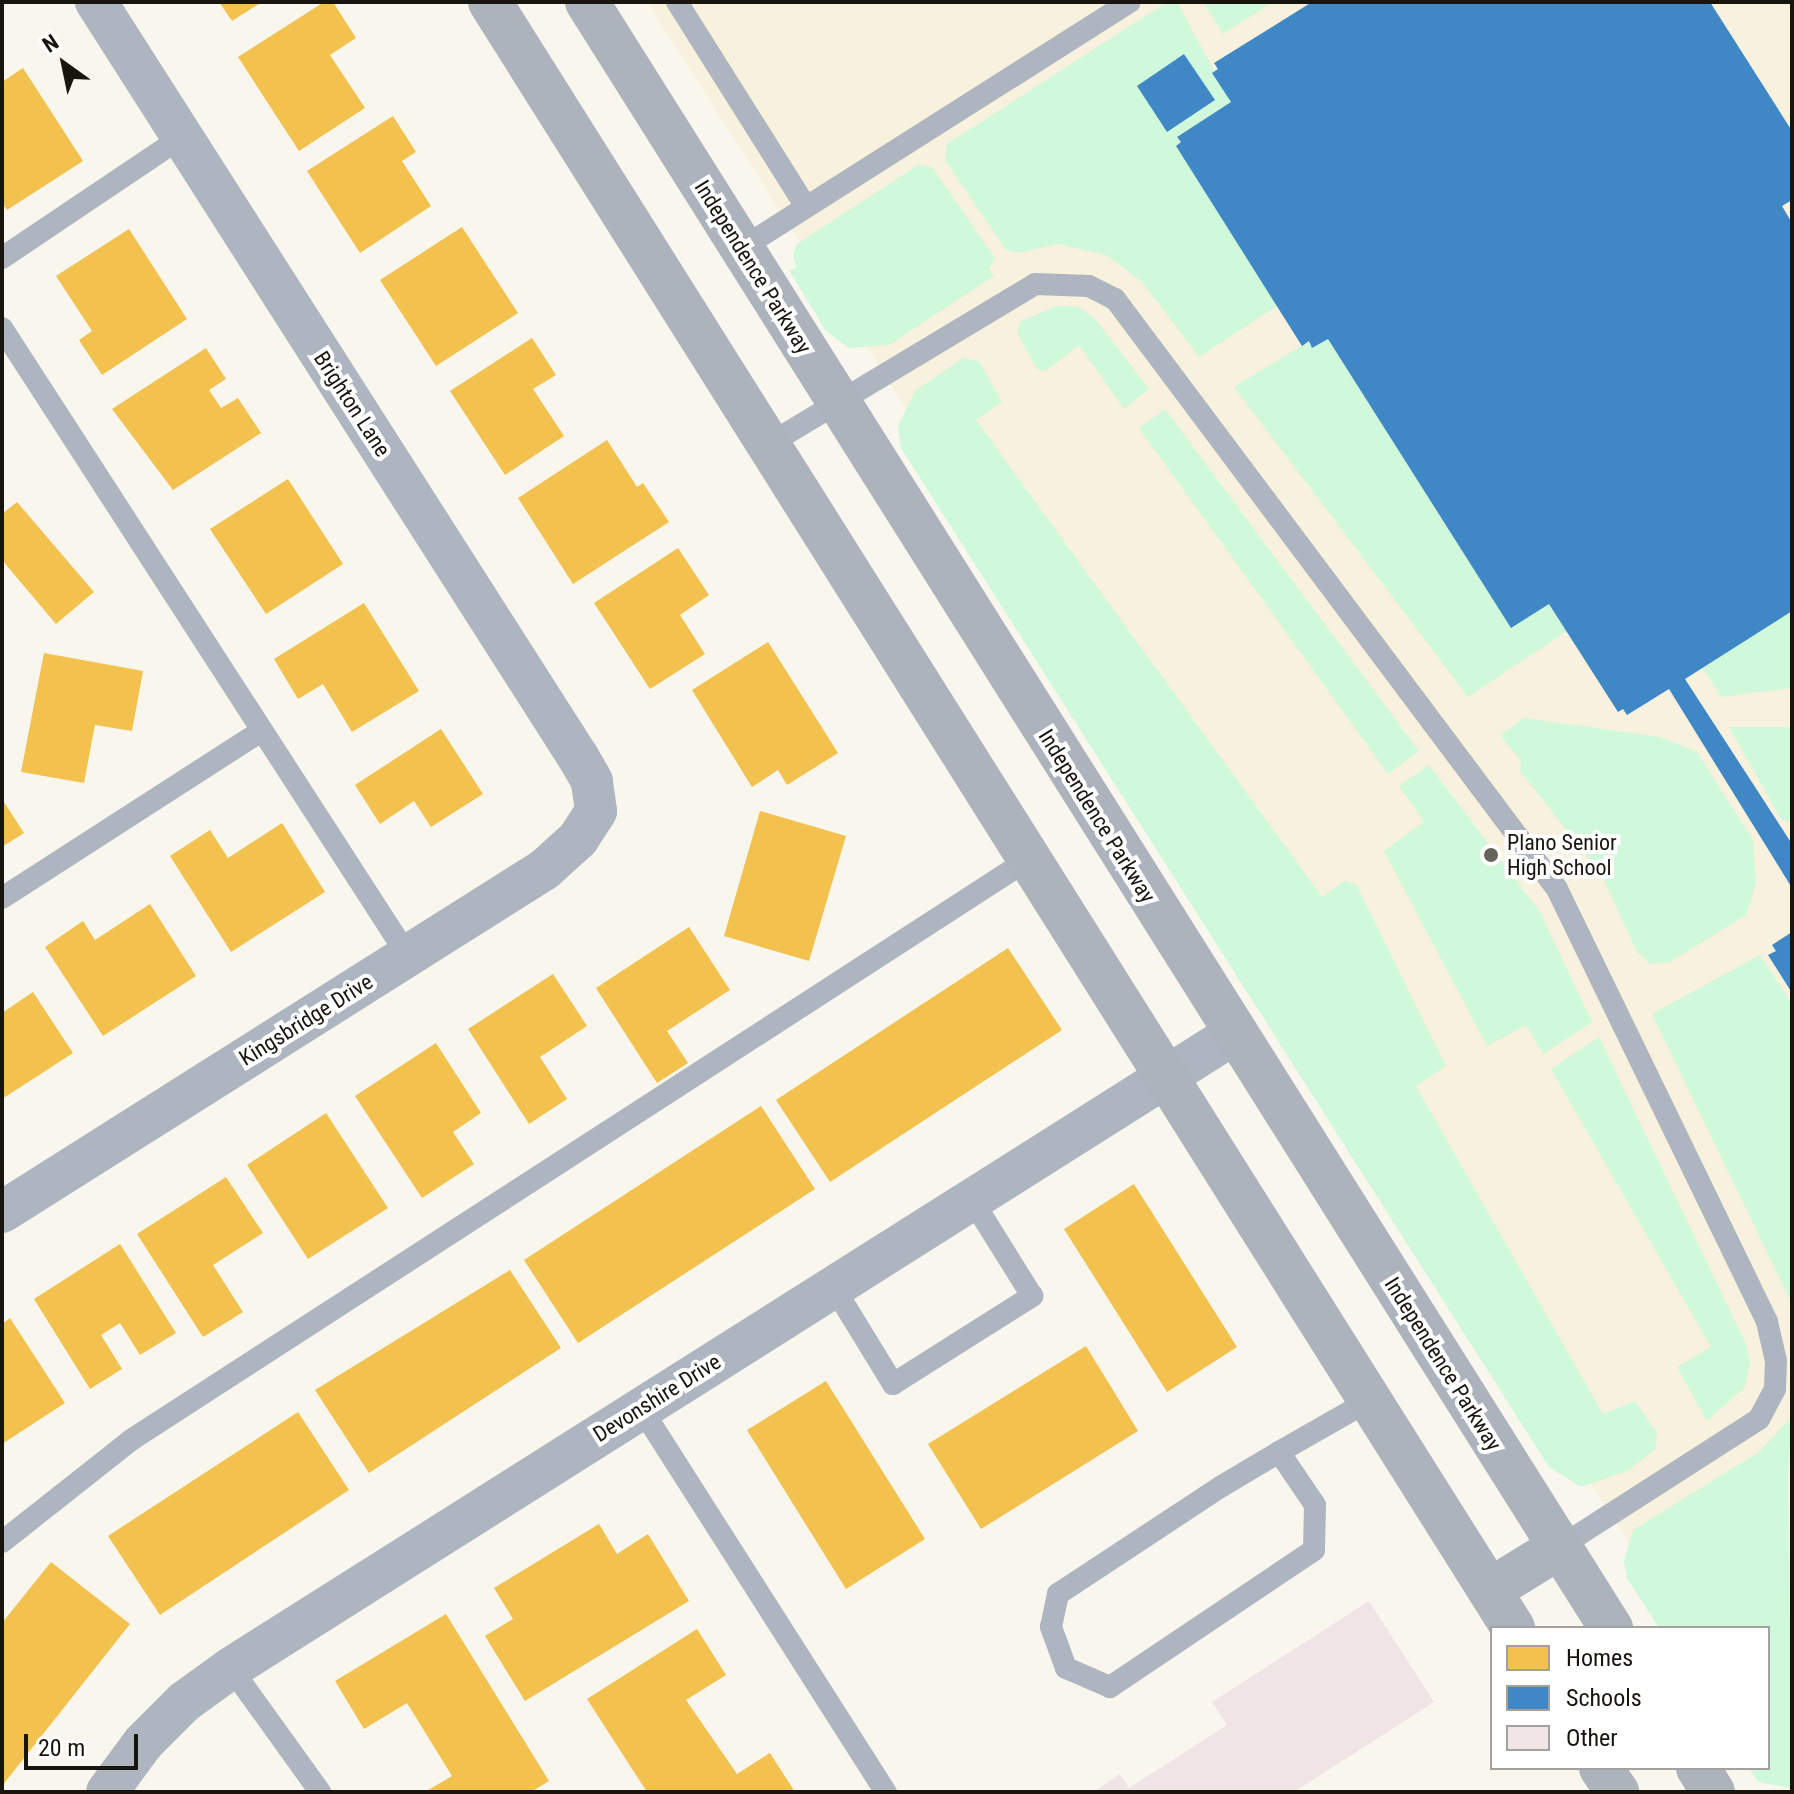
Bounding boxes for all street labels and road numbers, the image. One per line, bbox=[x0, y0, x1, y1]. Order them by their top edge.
street label: Independence Parkway bbox=[689, 175, 817, 359]
street label: Brighton Lane bbox=[308, 346, 396, 462]
street label: Independence Parkway bbox=[1033, 724, 1161, 908]
street label: Kingsbridge Drive bbox=[234, 968, 378, 1072]
street label: Independence Parkway bbox=[1379, 1272, 1507, 1456]
street label: Devonshire Drive bbox=[588, 1348, 726, 1448]

